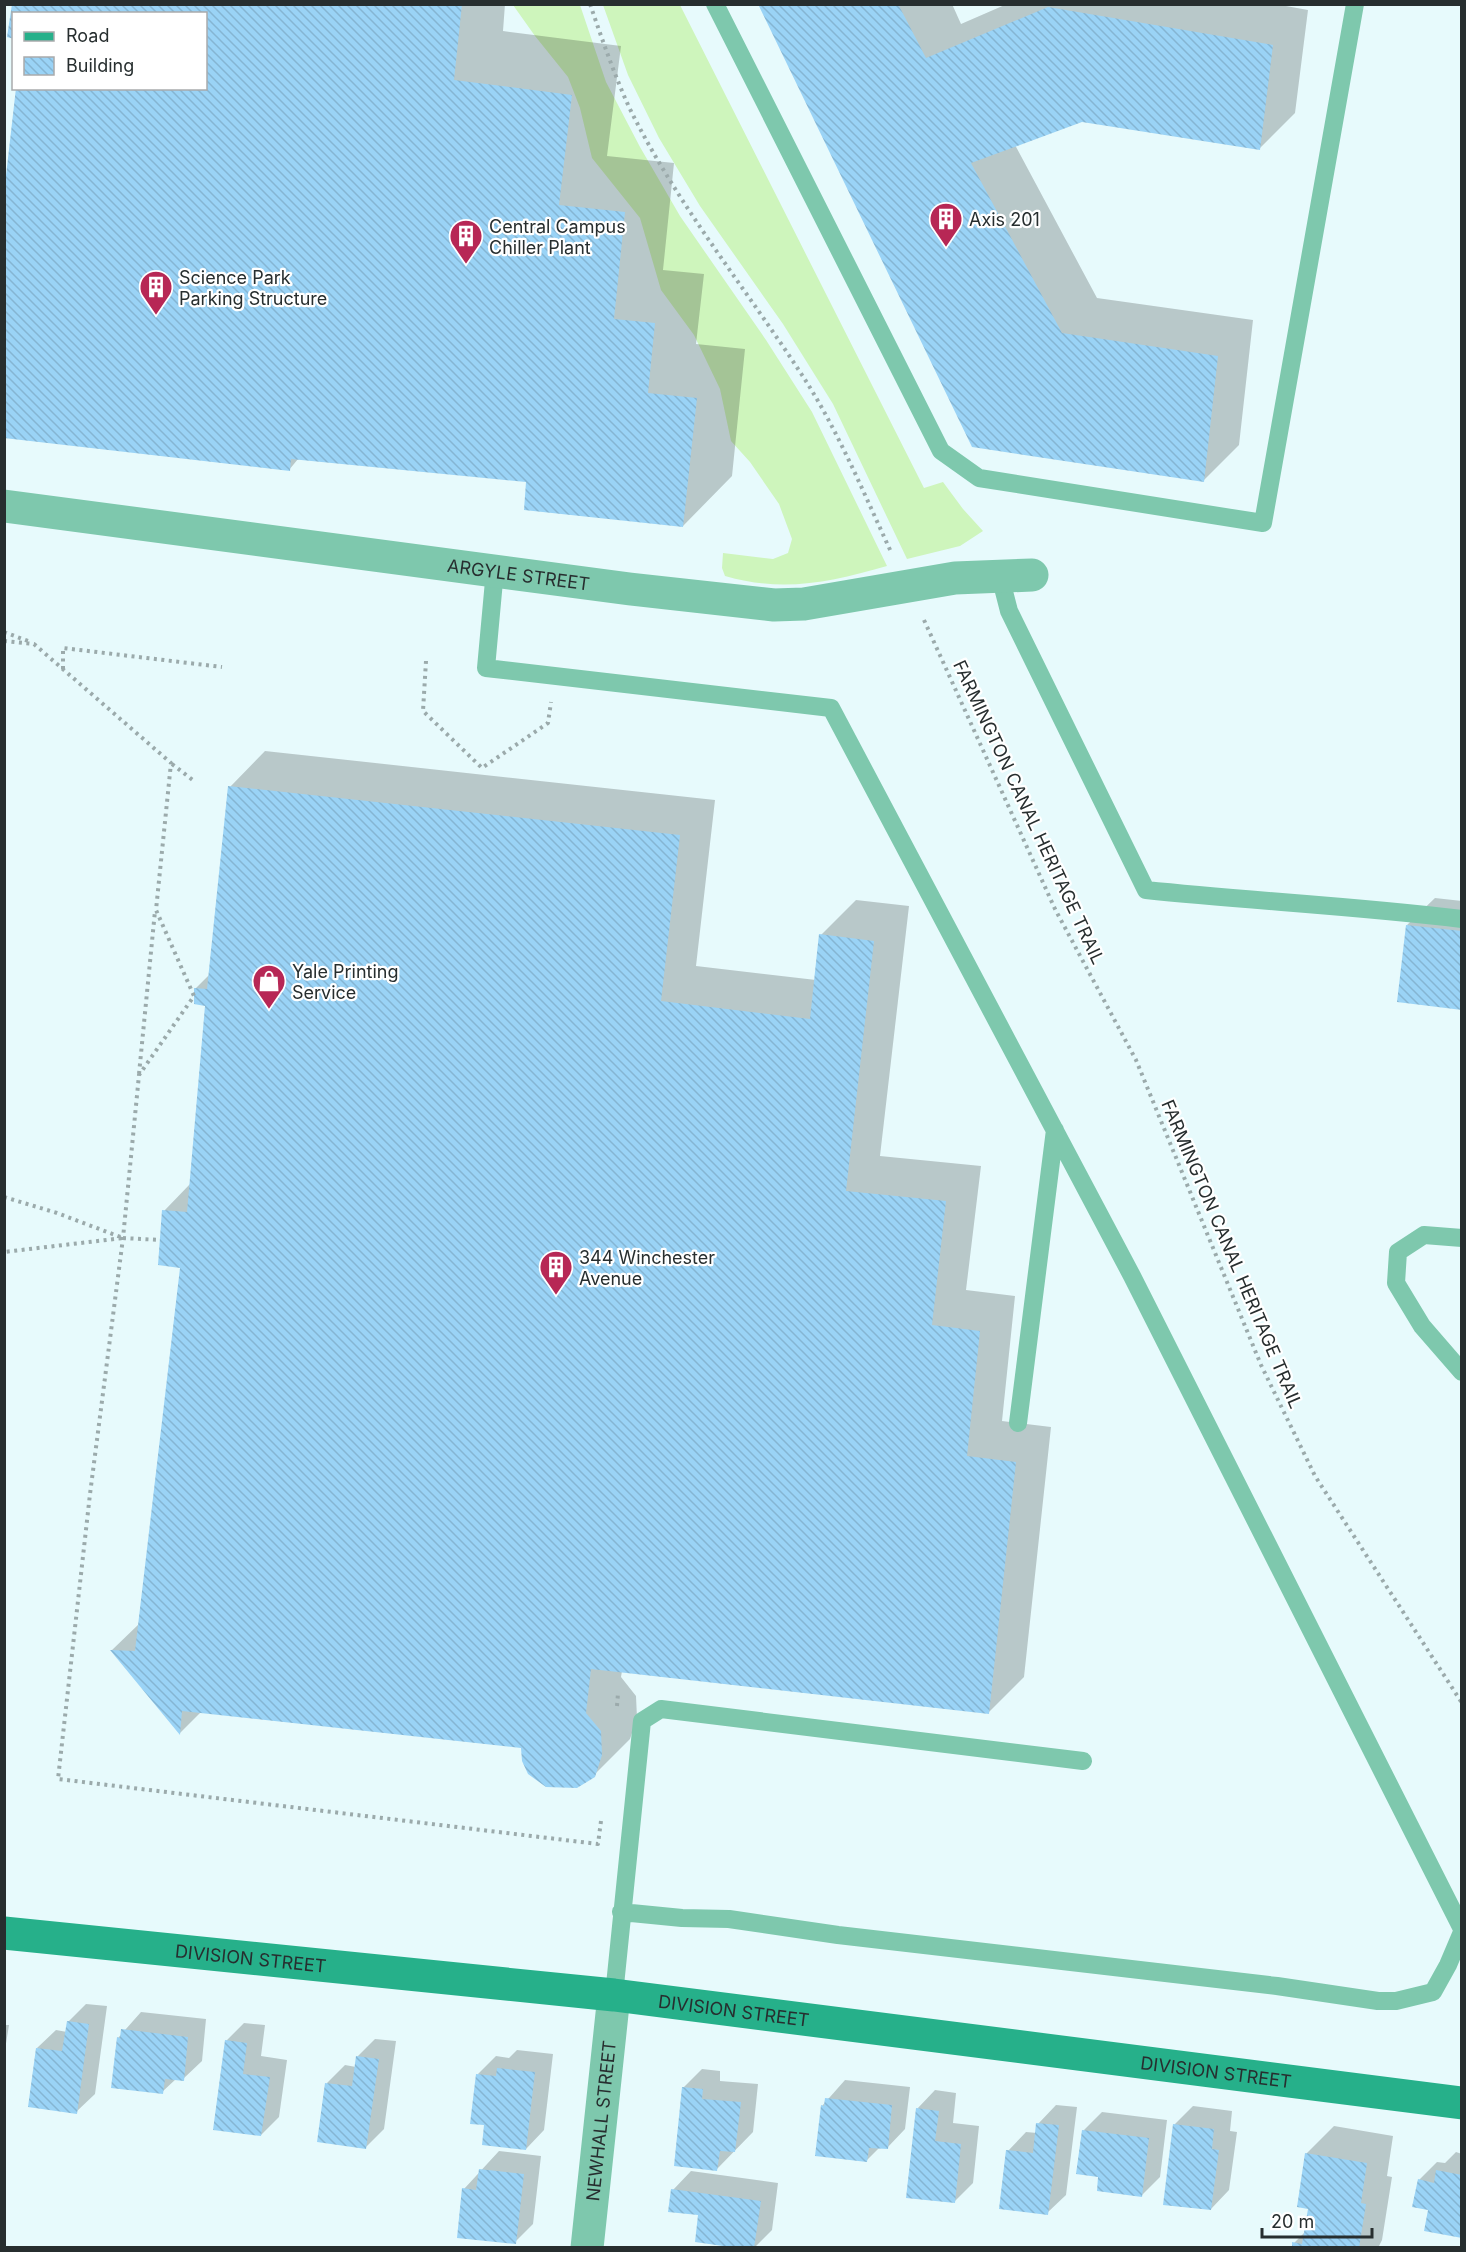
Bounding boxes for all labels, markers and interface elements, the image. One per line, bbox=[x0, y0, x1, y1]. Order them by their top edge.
legend bbox=[12, 12, 207, 90]
text: Road bbox=[66, 25, 109, 46]
text: Building bbox=[66, 55, 134, 76]
building icon: Axis 201 bbox=[928, 201, 964, 248]
place label: Axis 201 bbox=[969, 209, 1040, 230]
place label: Central Campus Chiller Plant bbox=[489, 216, 626, 258]
building icon: Central Campus Chiller Plant bbox=[448, 218, 484, 265]
place label: Science Park Parking Structure bbox=[179, 267, 327, 309]
building icon: Science Park Parking Structure bbox=[138, 269, 174, 316]
street label: ARGYLE STREET bbox=[446, 554, 591, 594]
street label: FARMINGTON CANAL HERITAGE TRAIL bbox=[949, 657, 1109, 967]
place label: Yale Printing Service bbox=[292, 961, 398, 1003]
shop icon: Yale Printing Service bbox=[251, 963, 287, 1010]
street label: FARMINGTON CANAL HERITAGE TRAIL bbox=[1157, 1097, 1307, 1411]
place label: 344 Winchester Avenue bbox=[579, 1247, 715, 1289]
building icon: 344 Winchester Avenue bbox=[538, 1249, 574, 1296]
street label: DIVISION STREET bbox=[174, 1940, 327, 1976]
street label: DIVISION STREET bbox=[657, 1990, 811, 2030]
street label: NEWHALL STREET bbox=[582, 2039, 620, 2202]
street label: DIVISION STREET bbox=[1139, 2052, 1293, 2092]
scale bar bbox=[1262, 2201, 1372, 2239]
text: 20 m bbox=[1271, 2211, 1314, 2232]

